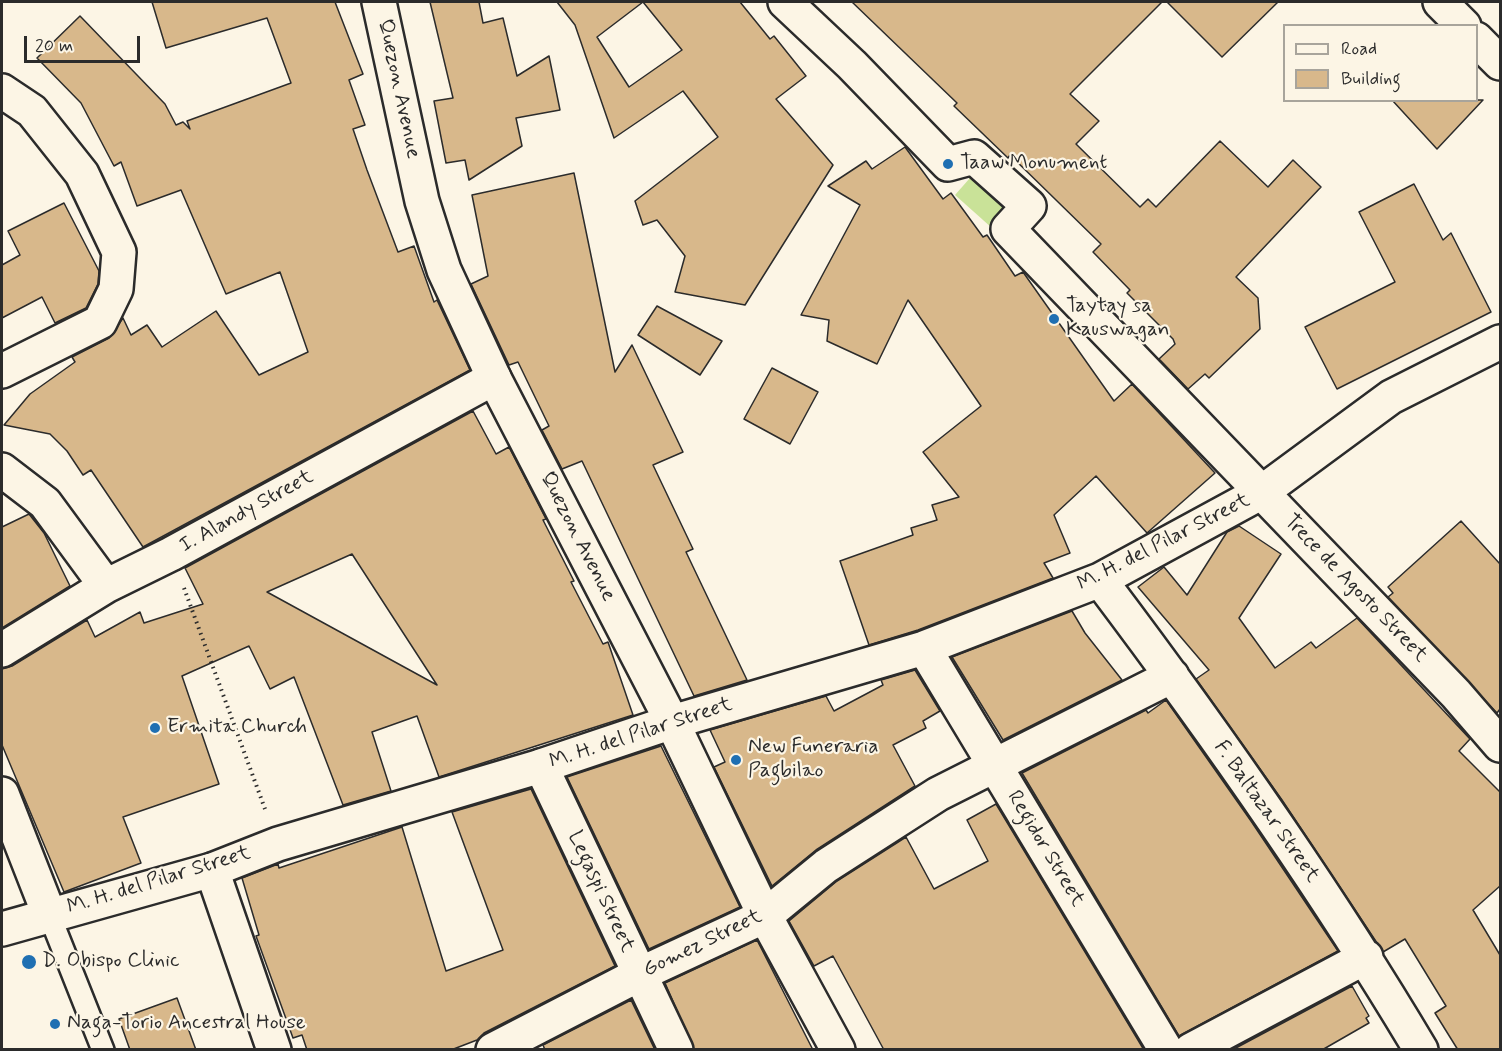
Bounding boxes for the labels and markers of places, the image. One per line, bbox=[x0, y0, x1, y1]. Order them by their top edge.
place label: Taaw Monument bbox=[960, 151, 1107, 177]
marker: Taaw Monument bbox=[941, 157, 955, 171]
place label: Taytay sa Kauswagan bbox=[1066, 294, 1170, 344]
marker: Taytay sa Kauswagan bbox=[1047, 312, 1061, 326]
place label: Ermita Church bbox=[167, 715, 307, 741]
marker: Ermita Church bbox=[148, 721, 162, 735]
place label: New Funeraria Pagbilao bbox=[748, 735, 878, 785]
marker: New Funeraria Pagbilao bbox=[729, 753, 743, 767]
place label: D. Obispo Clinic bbox=[42, 949, 180, 975]
marker: D. Obispo Clinic bbox=[20, 953, 38, 971]
place label: Naga-Torio Ancestral House bbox=[67, 1011, 306, 1037]
marker: Naga-Torio Ancestral House bbox=[48, 1017, 62, 1031]

